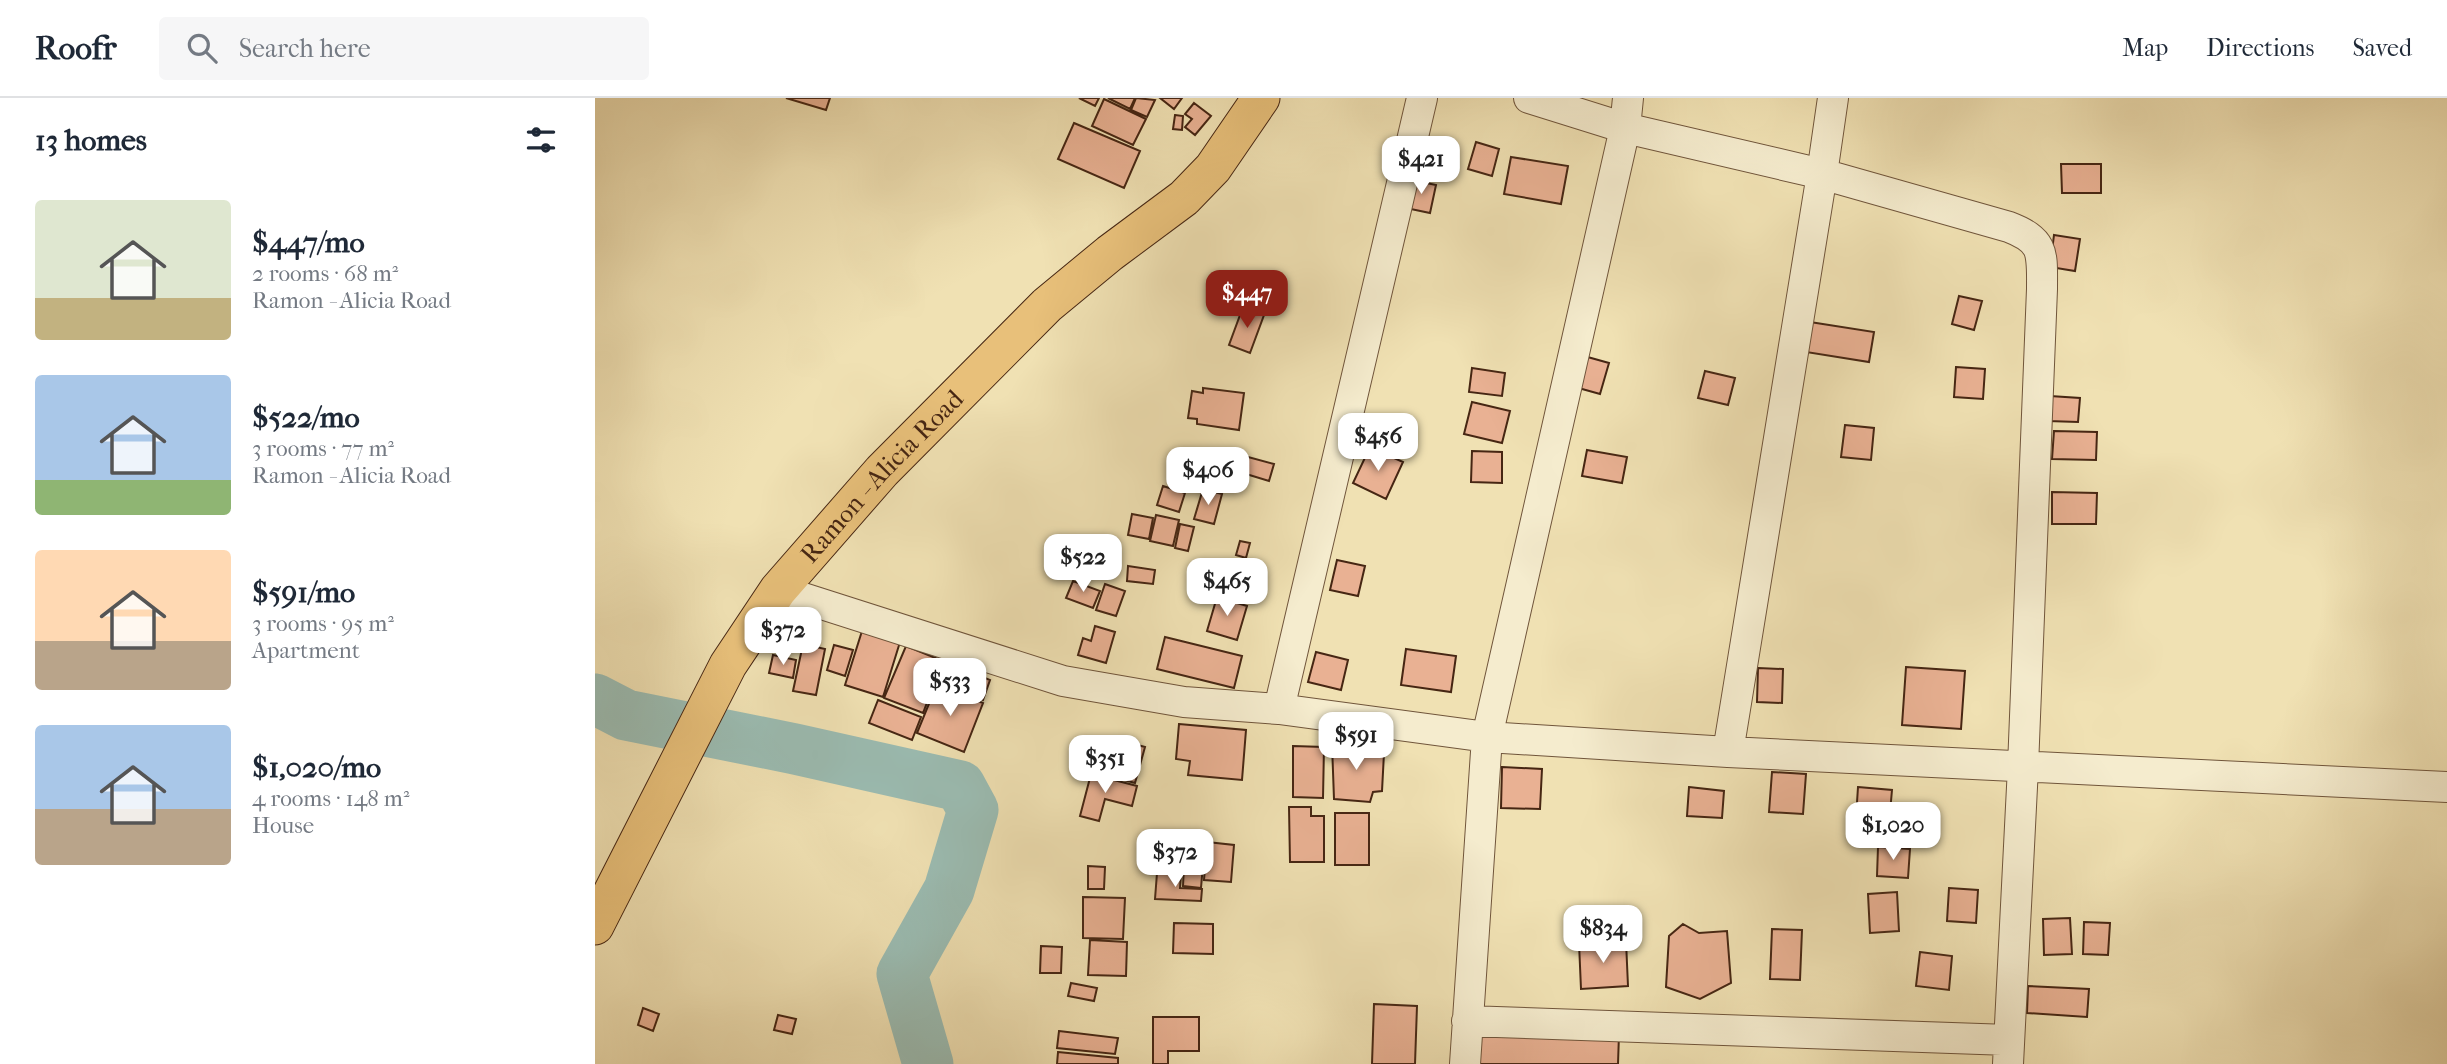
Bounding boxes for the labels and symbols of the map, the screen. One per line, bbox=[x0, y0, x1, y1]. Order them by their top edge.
pin: $421 bbox=[1380, 136, 1462, 196]
pin: $447 bbox=[1206, 271, 1288, 330]
street label: Ramon - Alicia Road bbox=[794, 383, 970, 569]
pin: $456 bbox=[1337, 414, 1419, 473]
pin: $406 bbox=[1167, 448, 1249, 507]
pin: $522 bbox=[1042, 534, 1124, 594]
pin: $465 bbox=[1186, 559, 1268, 618]
pin: $372 bbox=[742, 608, 824, 667]
pin: $533 bbox=[909, 658, 991, 718]
pin: $591 bbox=[1315, 712, 1397, 772]
pin: $351 bbox=[1064, 736, 1146, 795]
pin: $1,020 bbox=[1836, 802, 1950, 862]
pin: $372 bbox=[1134, 830, 1216, 889]
pin: $834 bbox=[1562, 906, 1644, 965]

